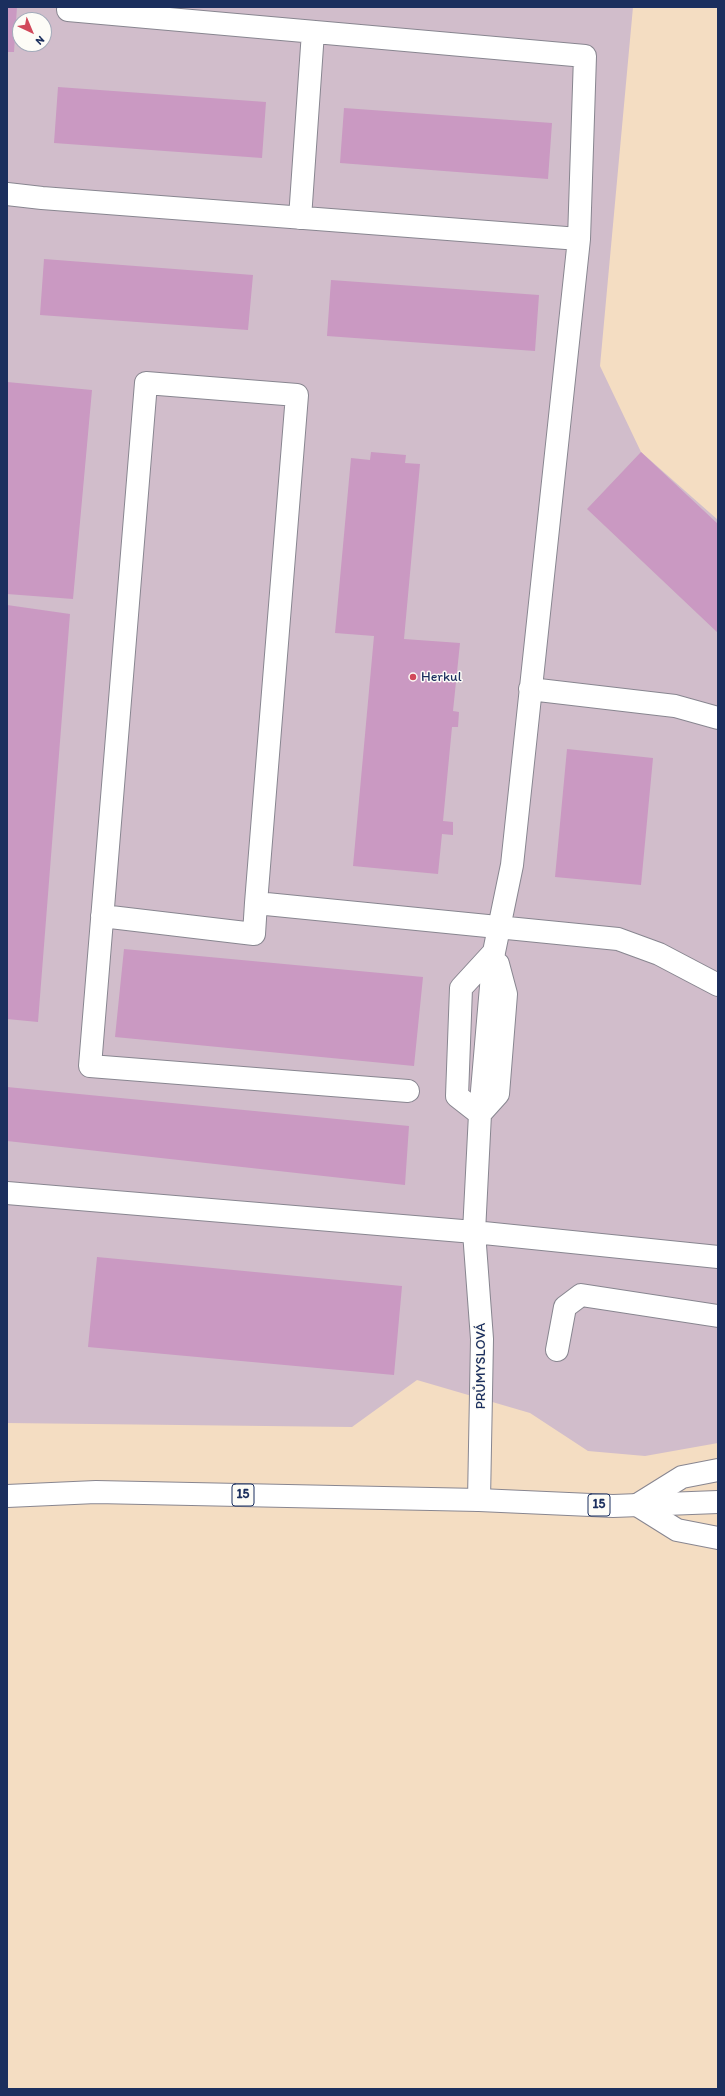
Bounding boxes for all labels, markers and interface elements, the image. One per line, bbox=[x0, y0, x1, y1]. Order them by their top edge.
north arrow bbox=[12, 12, 52, 52]
text: N bbox=[33, 33, 47, 48]
place label: Herkul bbox=[421, 669, 462, 685]
marker: Herkul bbox=[408, 672, 418, 682]
street label: PRŮMYSLOVÁ bbox=[473, 1323, 489, 1409]
road number: 15 bbox=[232, 1484, 254, 1506]
road number: 15 bbox=[588, 1494, 610, 1516]

